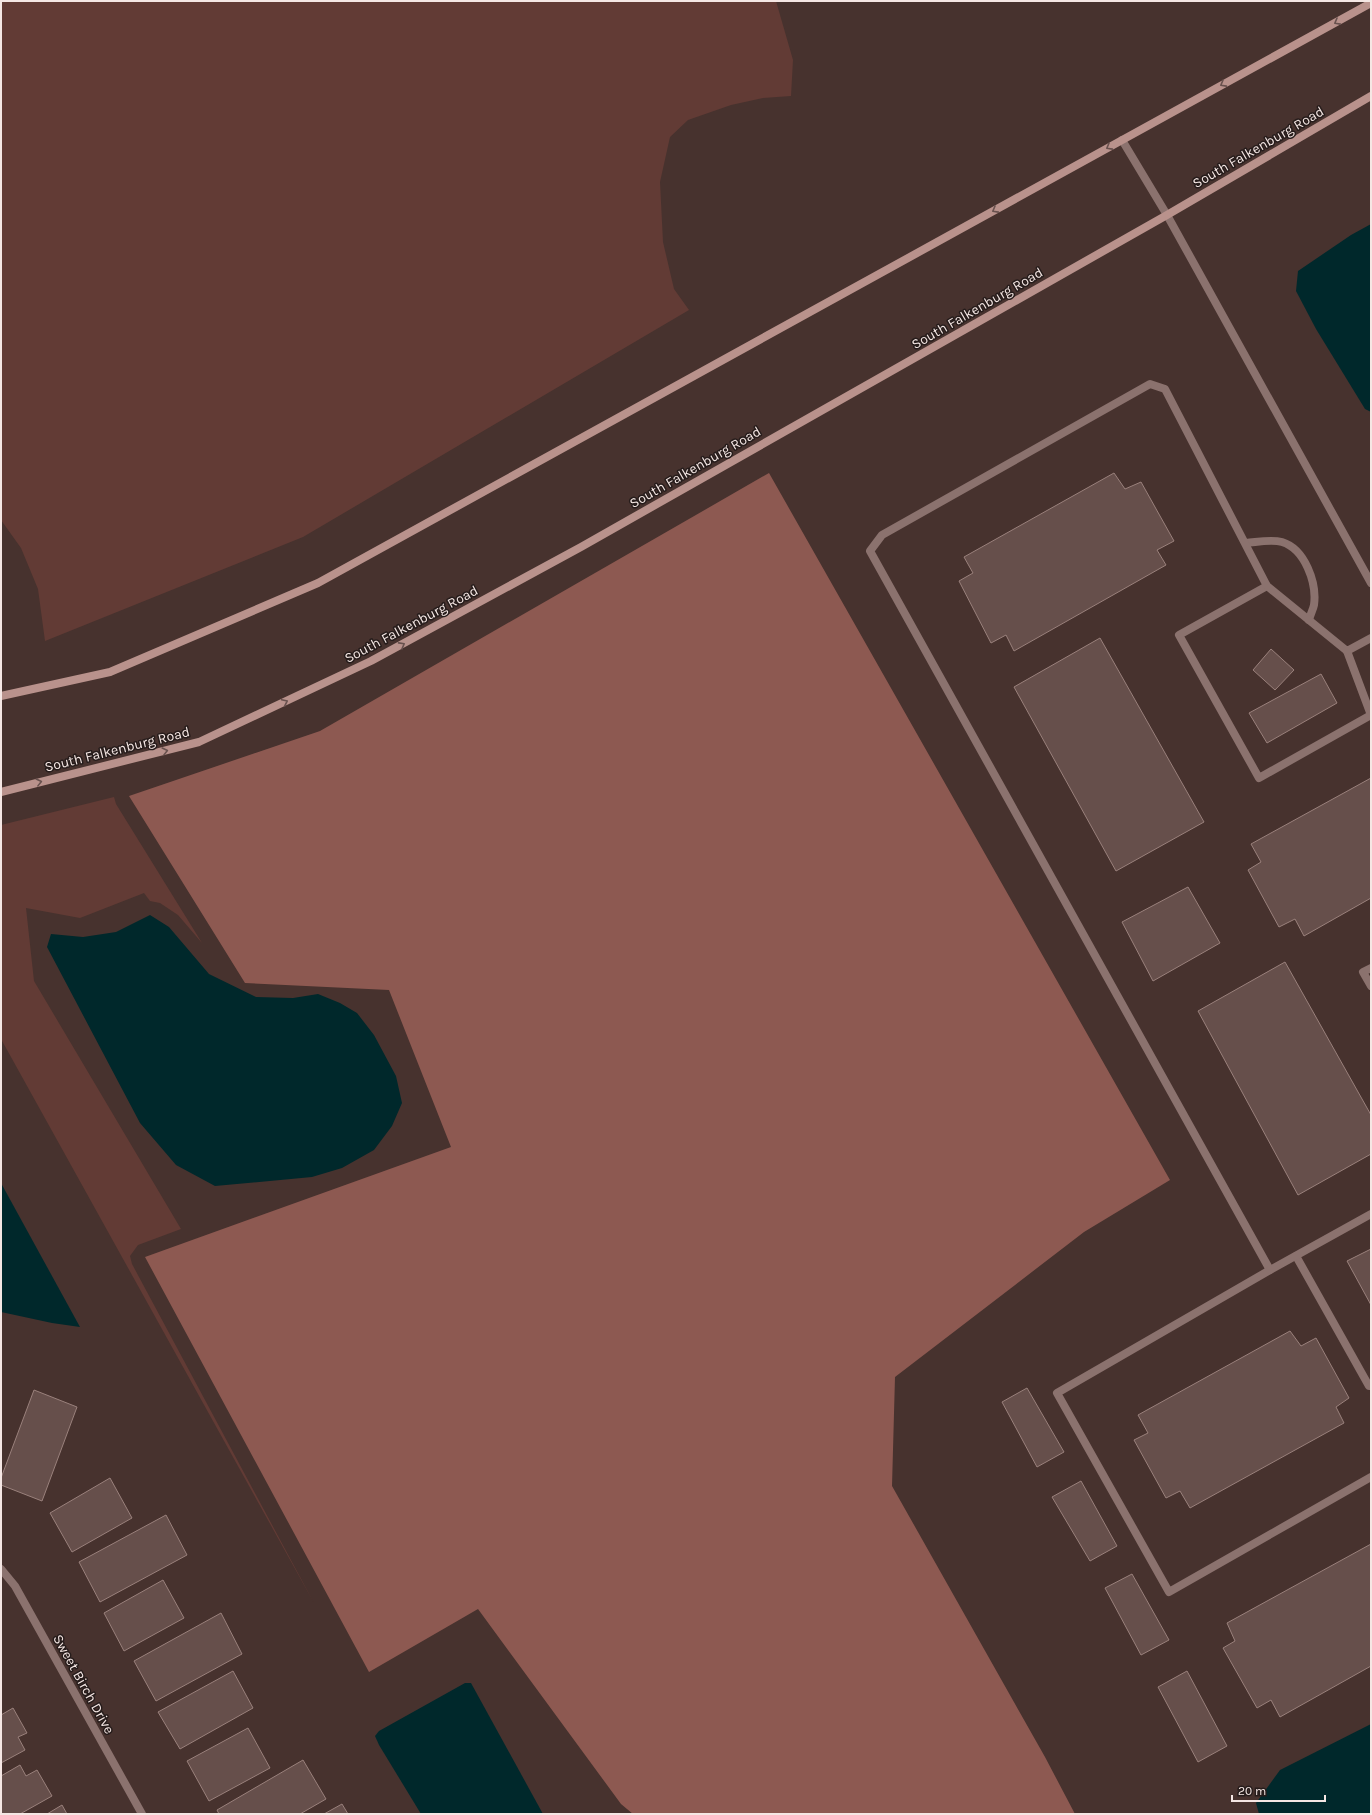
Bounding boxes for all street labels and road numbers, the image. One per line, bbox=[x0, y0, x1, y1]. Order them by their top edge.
street label: South Falkenburg Road bbox=[1190, 103, 1327, 192]
street label: South Falkenburg Road bbox=[909, 264, 1046, 353]
street label: South Falkenburg Road bbox=[627, 423, 764, 512]
street label: South Falkenburg Road bbox=[342, 582, 481, 667]
street label: South Falkenburg Road bbox=[43, 723, 191, 776]
street label: Sweet Birch Drive bbox=[49, 1631, 118, 1737]

